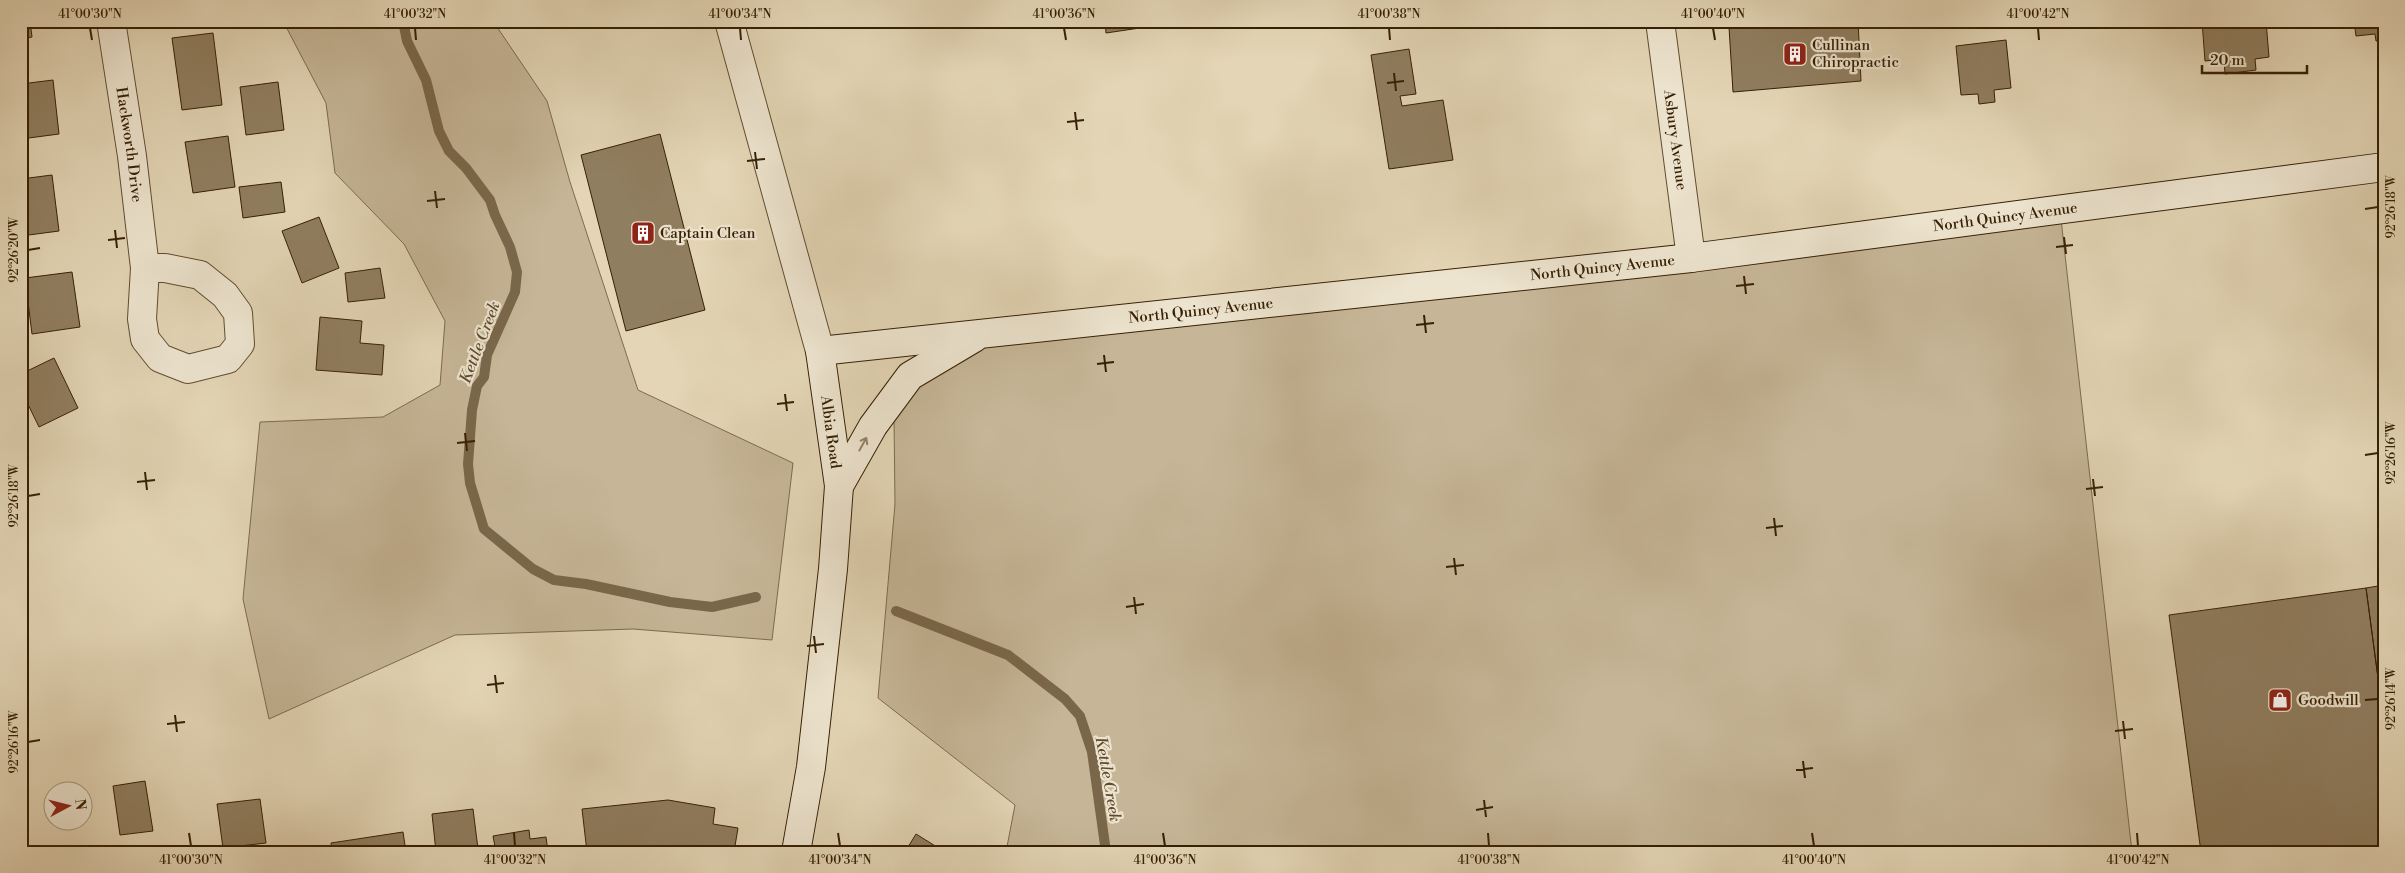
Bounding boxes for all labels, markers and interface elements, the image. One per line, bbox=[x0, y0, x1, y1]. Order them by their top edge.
text: 41°00'30"N bbox=[58, 7, 122, 22]
text: 41°00'32"N bbox=[384, 7, 446, 22]
text: 41°00'34"N bbox=[709, 7, 772, 22]
text: 41°00'36"N bbox=[1033, 7, 1095, 22]
text: 41°00'38"N bbox=[1358, 7, 1421, 22]
text: 41°00'40"N bbox=[1681, 7, 1745, 22]
text: 41°00'42"N bbox=[2007, 7, 2070, 22]
place label: Cullinan Chiropractic bbox=[1812, 36, 1899, 72]
building icon: Cullinan Chiropractic bbox=[1782, 41, 1808, 67]
scale bar bbox=[2202, 42, 2308, 74]
text: 20 m bbox=[2210, 51, 2245, 70]
street label: Hackworth Drive bbox=[111, 86, 146, 203]
street label: Asbury Avenue bbox=[1659, 88, 1691, 191]
text: 92°26'18"W bbox=[2384, 174, 2399, 239]
street label: North Quincy Avenue bbox=[1932, 198, 2079, 236]
text: 92°26'20"W bbox=[7, 216, 22, 283]
building icon: Captain Clean bbox=[630, 220, 656, 246]
place label: Captain Clean bbox=[660, 224, 756, 243]
street label: North Quincy Avenue bbox=[1529, 251, 1676, 285]
street label: North Quincy Avenue bbox=[1127, 294, 1274, 328]
water label: Kettle Creek bbox=[455, 299, 505, 386]
street label: Albia Road bbox=[816, 393, 845, 470]
text: 92°26'16"W bbox=[2384, 420, 2399, 484]
one-way arrow bbox=[858, 437, 868, 452]
text: 92°26'18"W bbox=[7, 463, 22, 528]
text: 92°26'14"W bbox=[2384, 667, 2399, 730]
shop icon: Goodwill bbox=[2267, 687, 2293, 713]
place label: Goodwill bbox=[2298, 691, 2359, 710]
text: 92°26'16"W bbox=[7, 709, 22, 773]
water label: Kettle Creek bbox=[1091, 735, 1125, 823]
north arrow bbox=[42, 780, 92, 830]
text: N bbox=[70, 798, 90, 811]
text: 41°00'30"N bbox=[159, 853, 223, 868]
text: 41°00'32"N bbox=[484, 853, 546, 868]
text: 41°00'34"N bbox=[809, 853, 872, 868]
text: 41°00'36"N bbox=[1134, 853, 1196, 868]
text: 41°00'38"N bbox=[1458, 853, 1521, 868]
text: 41°00'40"N bbox=[1782, 853, 1846, 868]
text: 41°00'42"N bbox=[2107, 853, 2170, 868]

